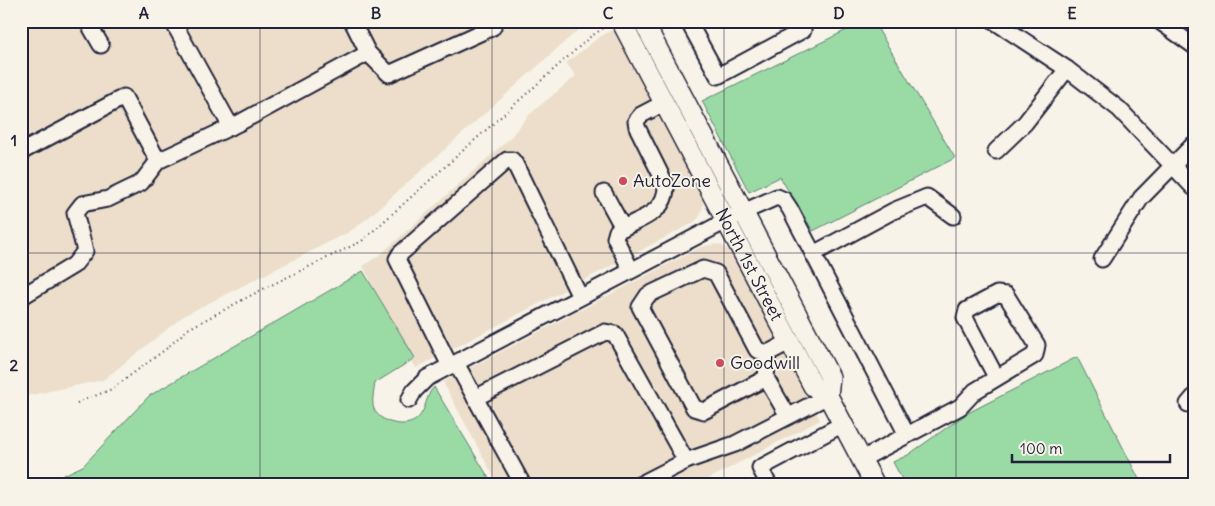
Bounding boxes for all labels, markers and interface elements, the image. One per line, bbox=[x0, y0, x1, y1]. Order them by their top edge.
text: A bbox=[139, 3, 149, 23]
text: B bbox=[371, 3, 382, 23]
text: C bbox=[603, 3, 614, 23]
text: D bbox=[833, 3, 845, 23]
text: E bbox=[1067, 3, 1077, 23]
text: 1 bbox=[11, 130, 17, 150]
place label: AutoZone bbox=[633, 169, 711, 192]
marker: AutoZone bbox=[617, 175, 629, 187]
street label: North 1st Street bbox=[710, 204, 789, 325]
place label: Goodwill bbox=[730, 351, 800, 374]
text: 2 bbox=[10, 355, 19, 375]
marker: Goodwill bbox=[714, 357, 726, 369]
scale bar bbox=[1012, 431, 1170, 463]
text: 100 m bbox=[1020, 439, 1062, 458]

